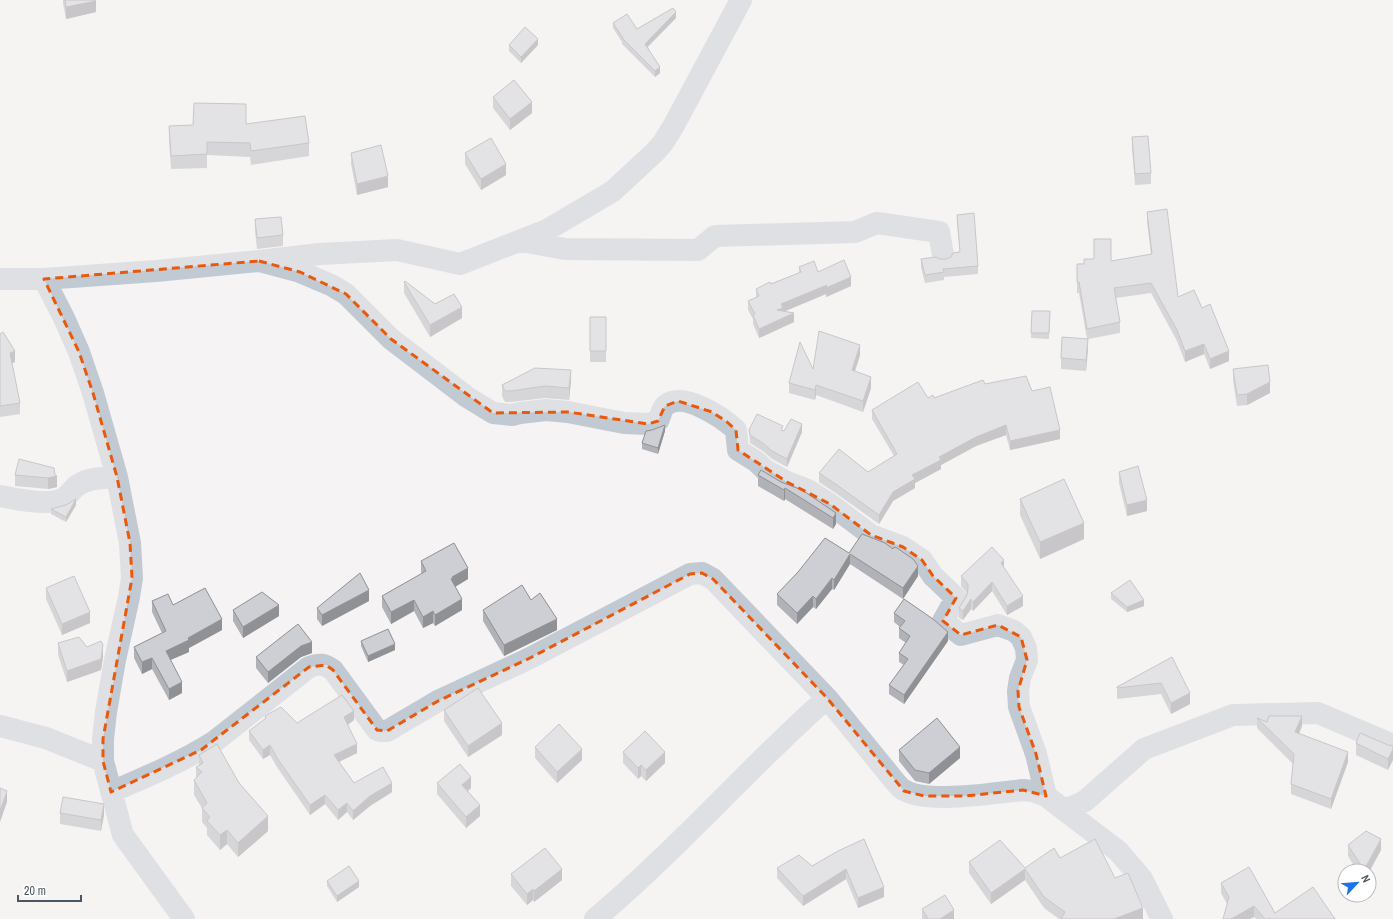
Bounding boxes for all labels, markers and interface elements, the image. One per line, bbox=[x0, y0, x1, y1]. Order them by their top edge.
north arrow bbox=[1337, 863, 1377, 903]
text: N bbox=[1358, 873, 1374, 885]
scale bar bbox=[18, 877, 81, 903]
text: 20 m bbox=[24, 883, 46, 899]

